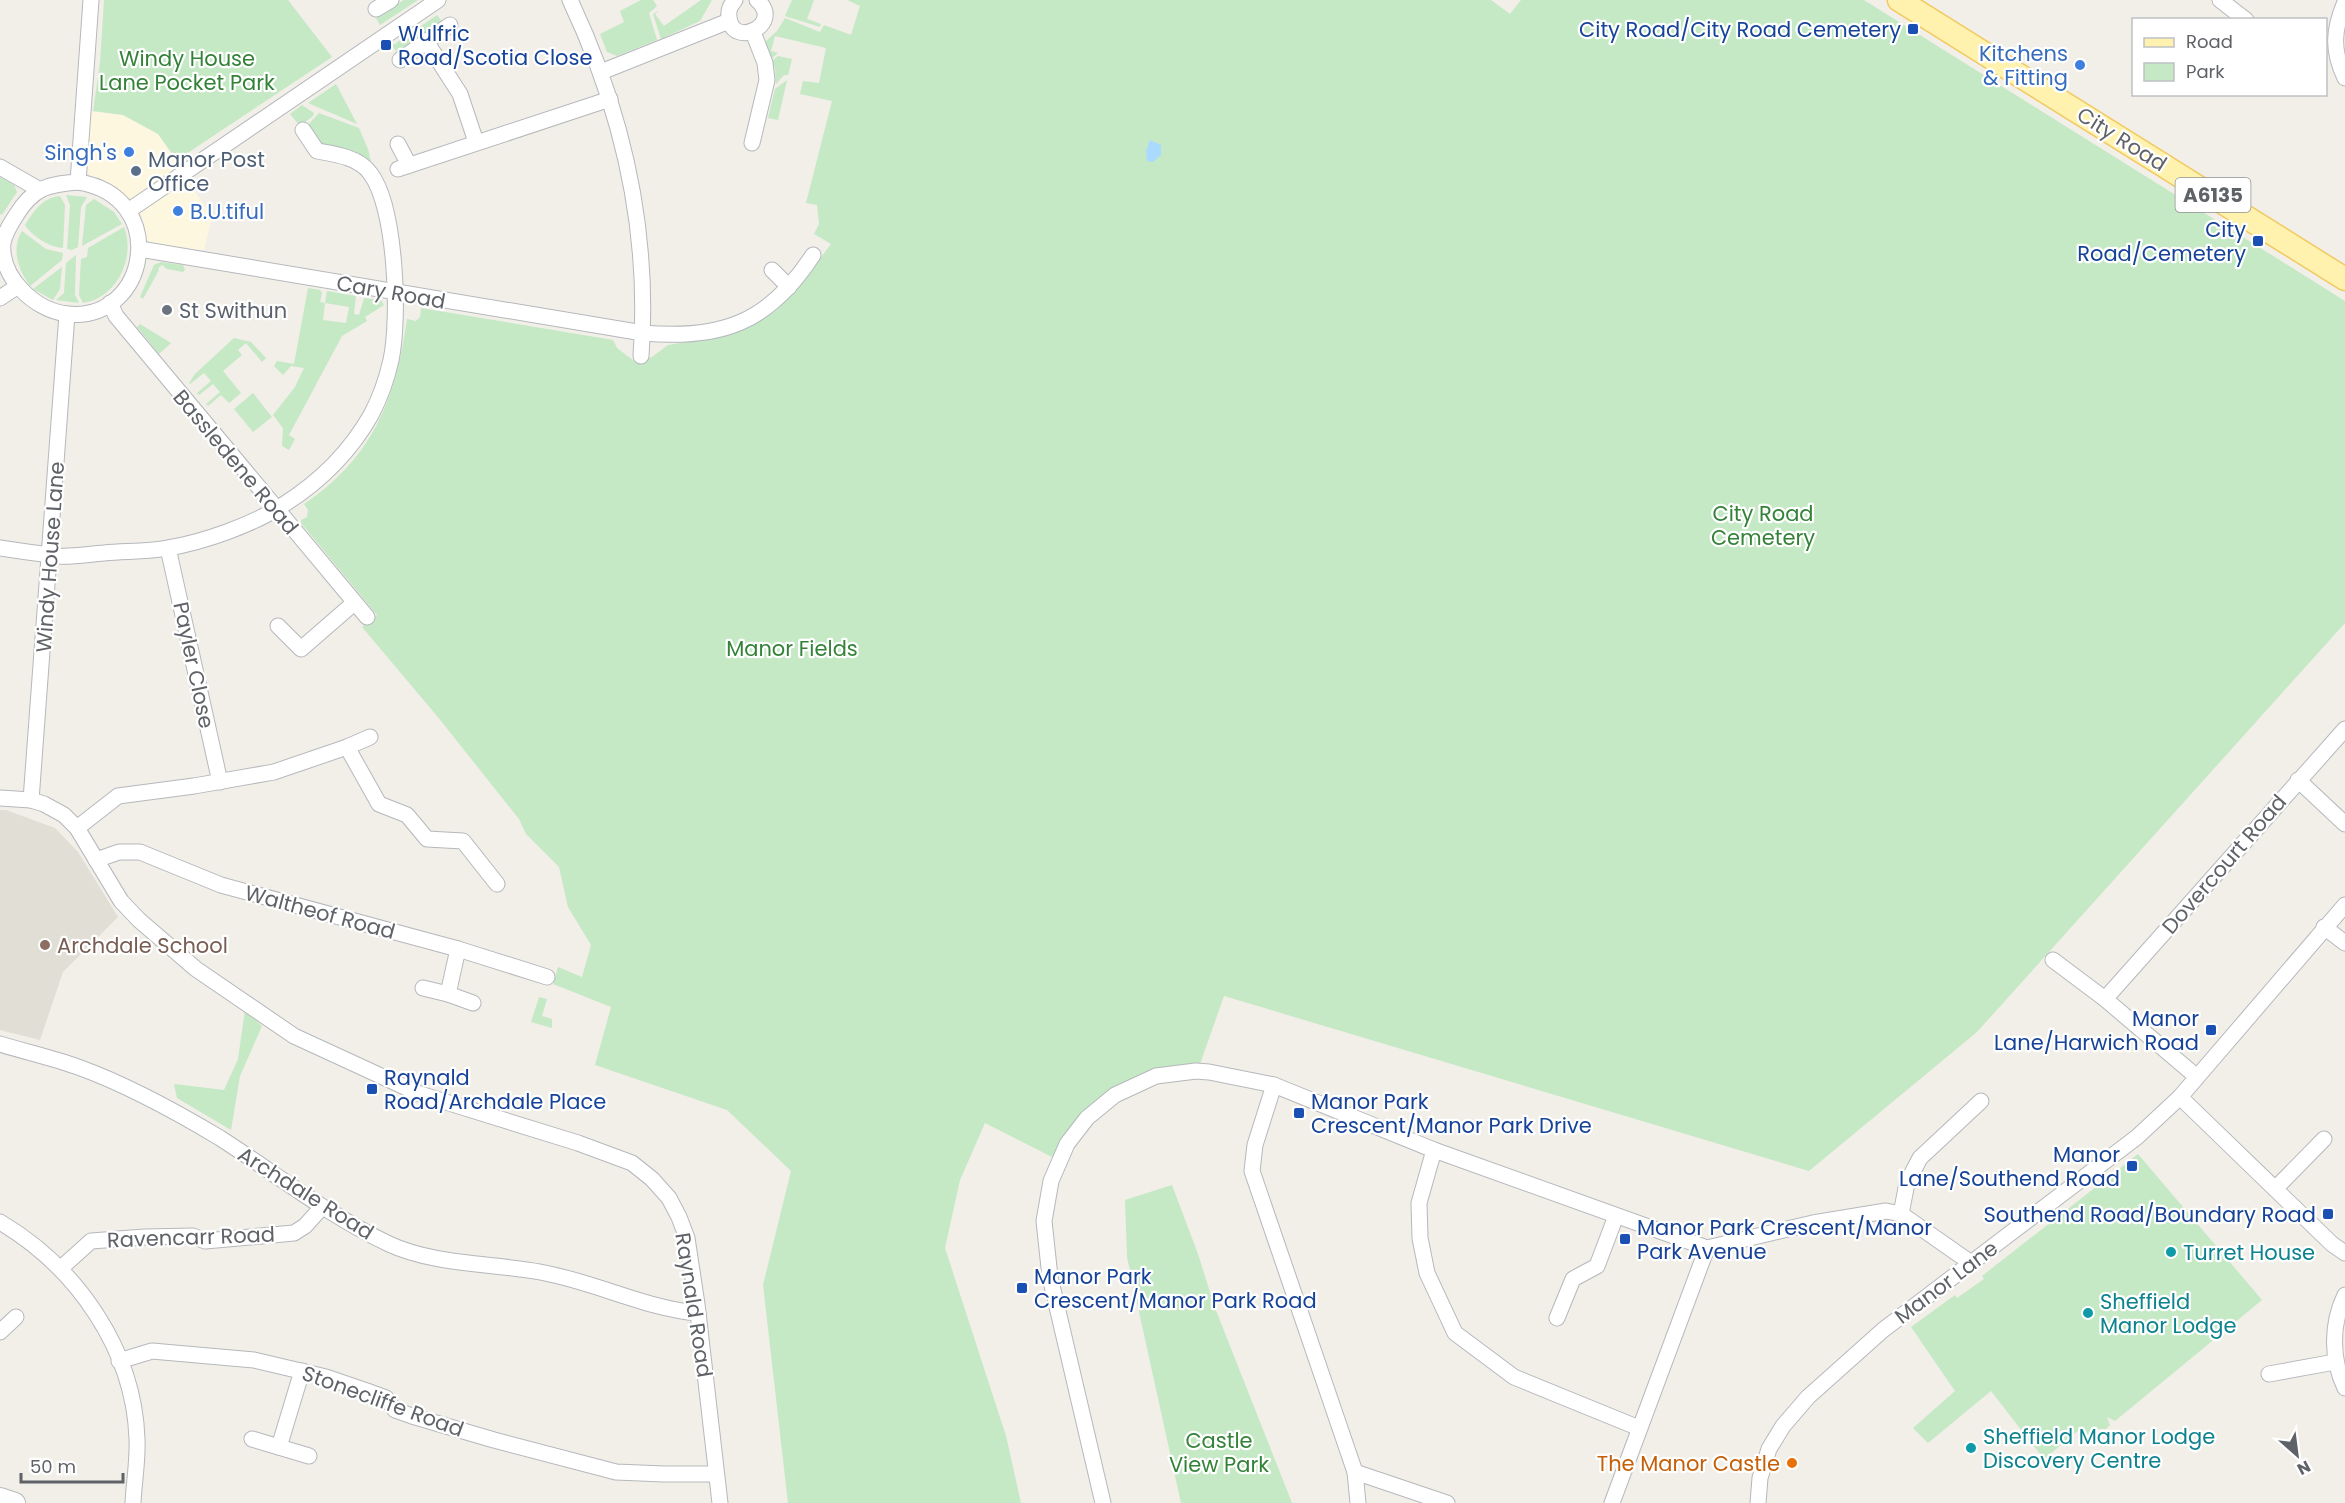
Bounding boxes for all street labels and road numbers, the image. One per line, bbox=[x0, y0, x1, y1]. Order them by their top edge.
street label: City Road bbox=[2071, 100, 2173, 178]
road number: A6135 bbox=[2176, 178, 2250, 212]
street label: Cary Road bbox=[334, 268, 448, 316]
street label: Bassledene Road bbox=[167, 383, 305, 541]
street label: Windy House Lane bbox=[29, 460, 71, 654]
street label: Payler Close bbox=[166, 599, 222, 731]
street label: Dovercourt Road bbox=[2155, 788, 2293, 940]
street label: Waltheof Road bbox=[242, 878, 398, 946]
street label: Archdale Road bbox=[233, 1140, 379, 1246]
street label: Ravencarr Road bbox=[107, 1220, 275, 1254]
street label: Raynald Road bbox=[668, 1231, 720, 1379]
street label: Manor Lane bbox=[1888, 1234, 2004, 1330]
street label: Stonecliffe Road bbox=[298, 1358, 468, 1444]

